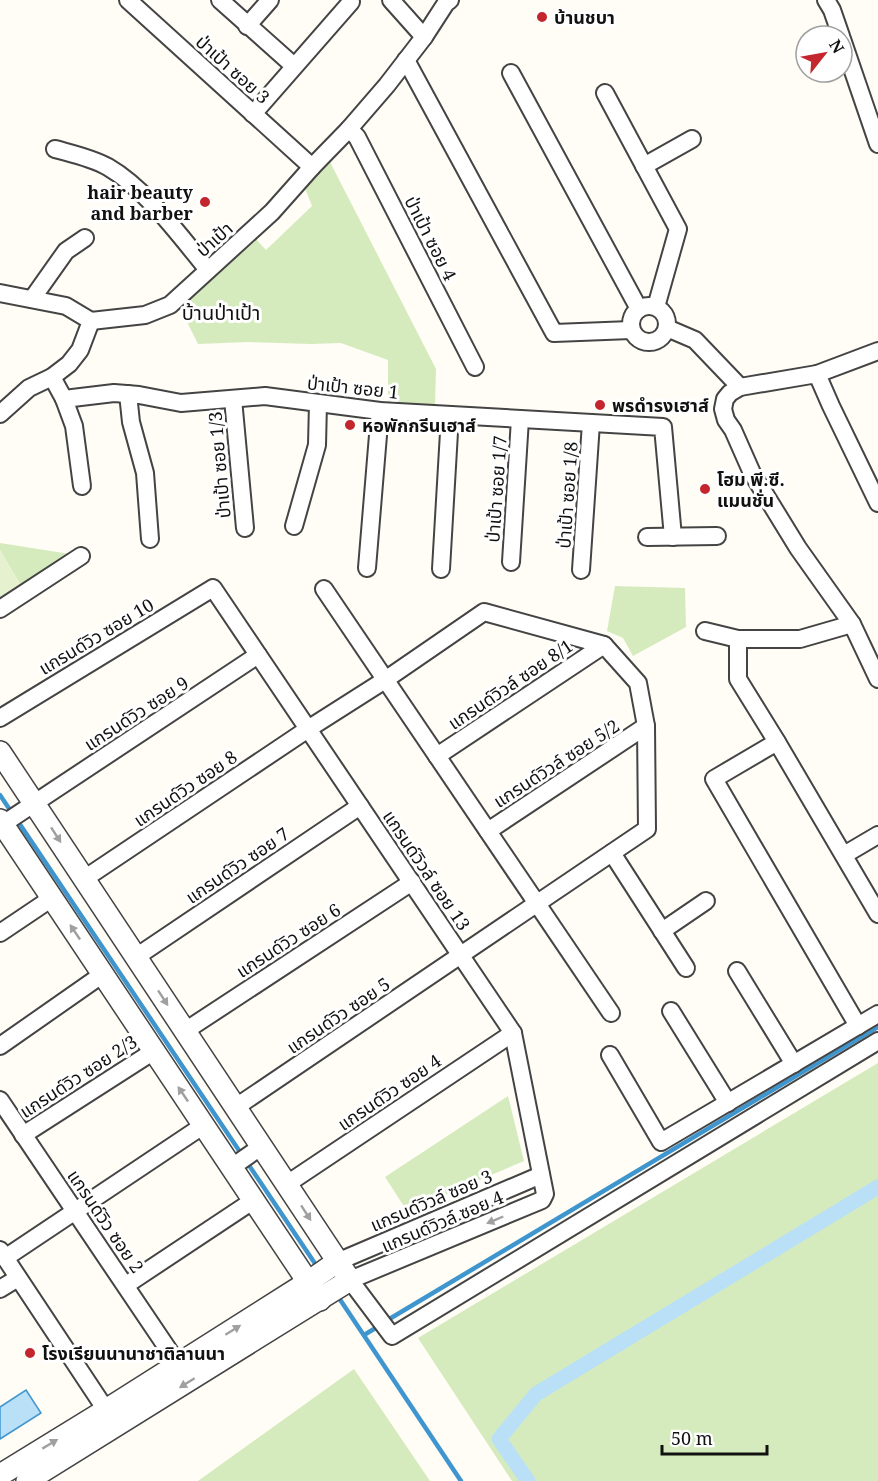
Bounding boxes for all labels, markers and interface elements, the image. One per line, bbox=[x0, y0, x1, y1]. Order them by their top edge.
place label: บ้านชบา bbox=[554, 5, 615, 29]
marker: บ้านชบา bbox=[535, 10, 549, 24]
north arrow bbox=[794, 24, 854, 84]
street label: ป่าเป้า ซอย 3 bbox=[191, 29, 275, 109]
text: N bbox=[824, 35, 850, 58]
place label: hair beauty and barber bbox=[87, 180, 194, 225]
street label: ป่าเป้า ซอย 4 bbox=[399, 192, 463, 284]
marker: hair beauty and barber bbox=[198, 195, 212, 209]
street label: ป่าเป้า bbox=[191, 216, 237, 262]
district label: บ้านป่าเป้า bbox=[182, 299, 260, 326]
street label: ป่าเป้า ซอย 1 bbox=[306, 370, 400, 404]
place label: พรดำรงเฮาส์ bbox=[612, 393, 709, 417]
marker: พรดำรงเฮาส์ bbox=[593, 398, 607, 412]
street label: ป่าเป้า ซอย 1/3 bbox=[202, 411, 236, 519]
place label: หอพักกรีนเฮาส์ bbox=[362, 413, 476, 437]
marker: หอพักกรีนเฮาส์ bbox=[343, 418, 357, 432]
street label: ป่าเป้า ซอย 1/7 bbox=[480, 435, 512, 543]
street label: ป่าเป้า ซอย 1/8 bbox=[551, 441, 583, 549]
place label: โฮม พี.ซี. แมนชั่น bbox=[717, 467, 785, 512]
marker: โฮม พี.ซี. แมนชั่น bbox=[698, 482, 712, 496]
street label: แกรนด์วิว ซอย 10 bbox=[34, 592, 158, 680]
street label: แกรนด์วิวล์ ซอย 8/1 bbox=[443, 633, 577, 735]
street label: แกรนด์วิว ซอย 9 bbox=[79, 670, 193, 756]
street label: แกรนด์วิวล์ ซอย 5/2 bbox=[488, 713, 624, 813]
street label: แกรนด์วิว ซอย 8 bbox=[129, 744, 241, 832]
street label: แกรนด์วิวล์ ซอย 13 bbox=[378, 805, 476, 935]
street label: แกรนด์วิว ซอย 7 bbox=[181, 821, 293, 909]
one-way arrow bbox=[50, 827, 62, 843]
street label: แกรนด์วิว ซอย 6 bbox=[231, 897, 345, 983]
one-way arrow bbox=[69, 924, 80, 940]
street label: แกรนด์วิว ซอย 5 bbox=[282, 971, 394, 1059]
one-way arrow bbox=[157, 990, 169, 1006]
street label: แกรนด์วิว ซอย 2/3 bbox=[15, 1029, 141, 1123]
street label: แกรนด์วิว ซอย 4 bbox=[333, 1048, 445, 1136]
one-way arrow bbox=[178, 1086, 189, 1102]
street label: แกรนด์วิวล์ ซอย 3 bbox=[366, 1163, 496, 1237]
street label: แกรนด์วิว ซอย 2 bbox=[62, 1165, 150, 1277]
street label: แกรนด์วิวล์ ซอย 4 bbox=[377, 1184, 507, 1258]
one-way arrow bbox=[300, 1205, 311, 1221]
one-way arrow bbox=[486, 1216, 504, 1225]
one-way arrow bbox=[225, 1324, 241, 1335]
place label: โรงเรียนนานาชาติลานนา bbox=[42, 1341, 225, 1365]
marker: โรงเรียนนานาชาติลานนา bbox=[23, 1346, 37, 1360]
one-way arrow bbox=[178, 1377, 195, 1388]
scale bar bbox=[662, 1418, 767, 1456]
text: 50 m bbox=[671, 1426, 713, 1450]
one-way arrow bbox=[42, 1439, 58, 1450]

